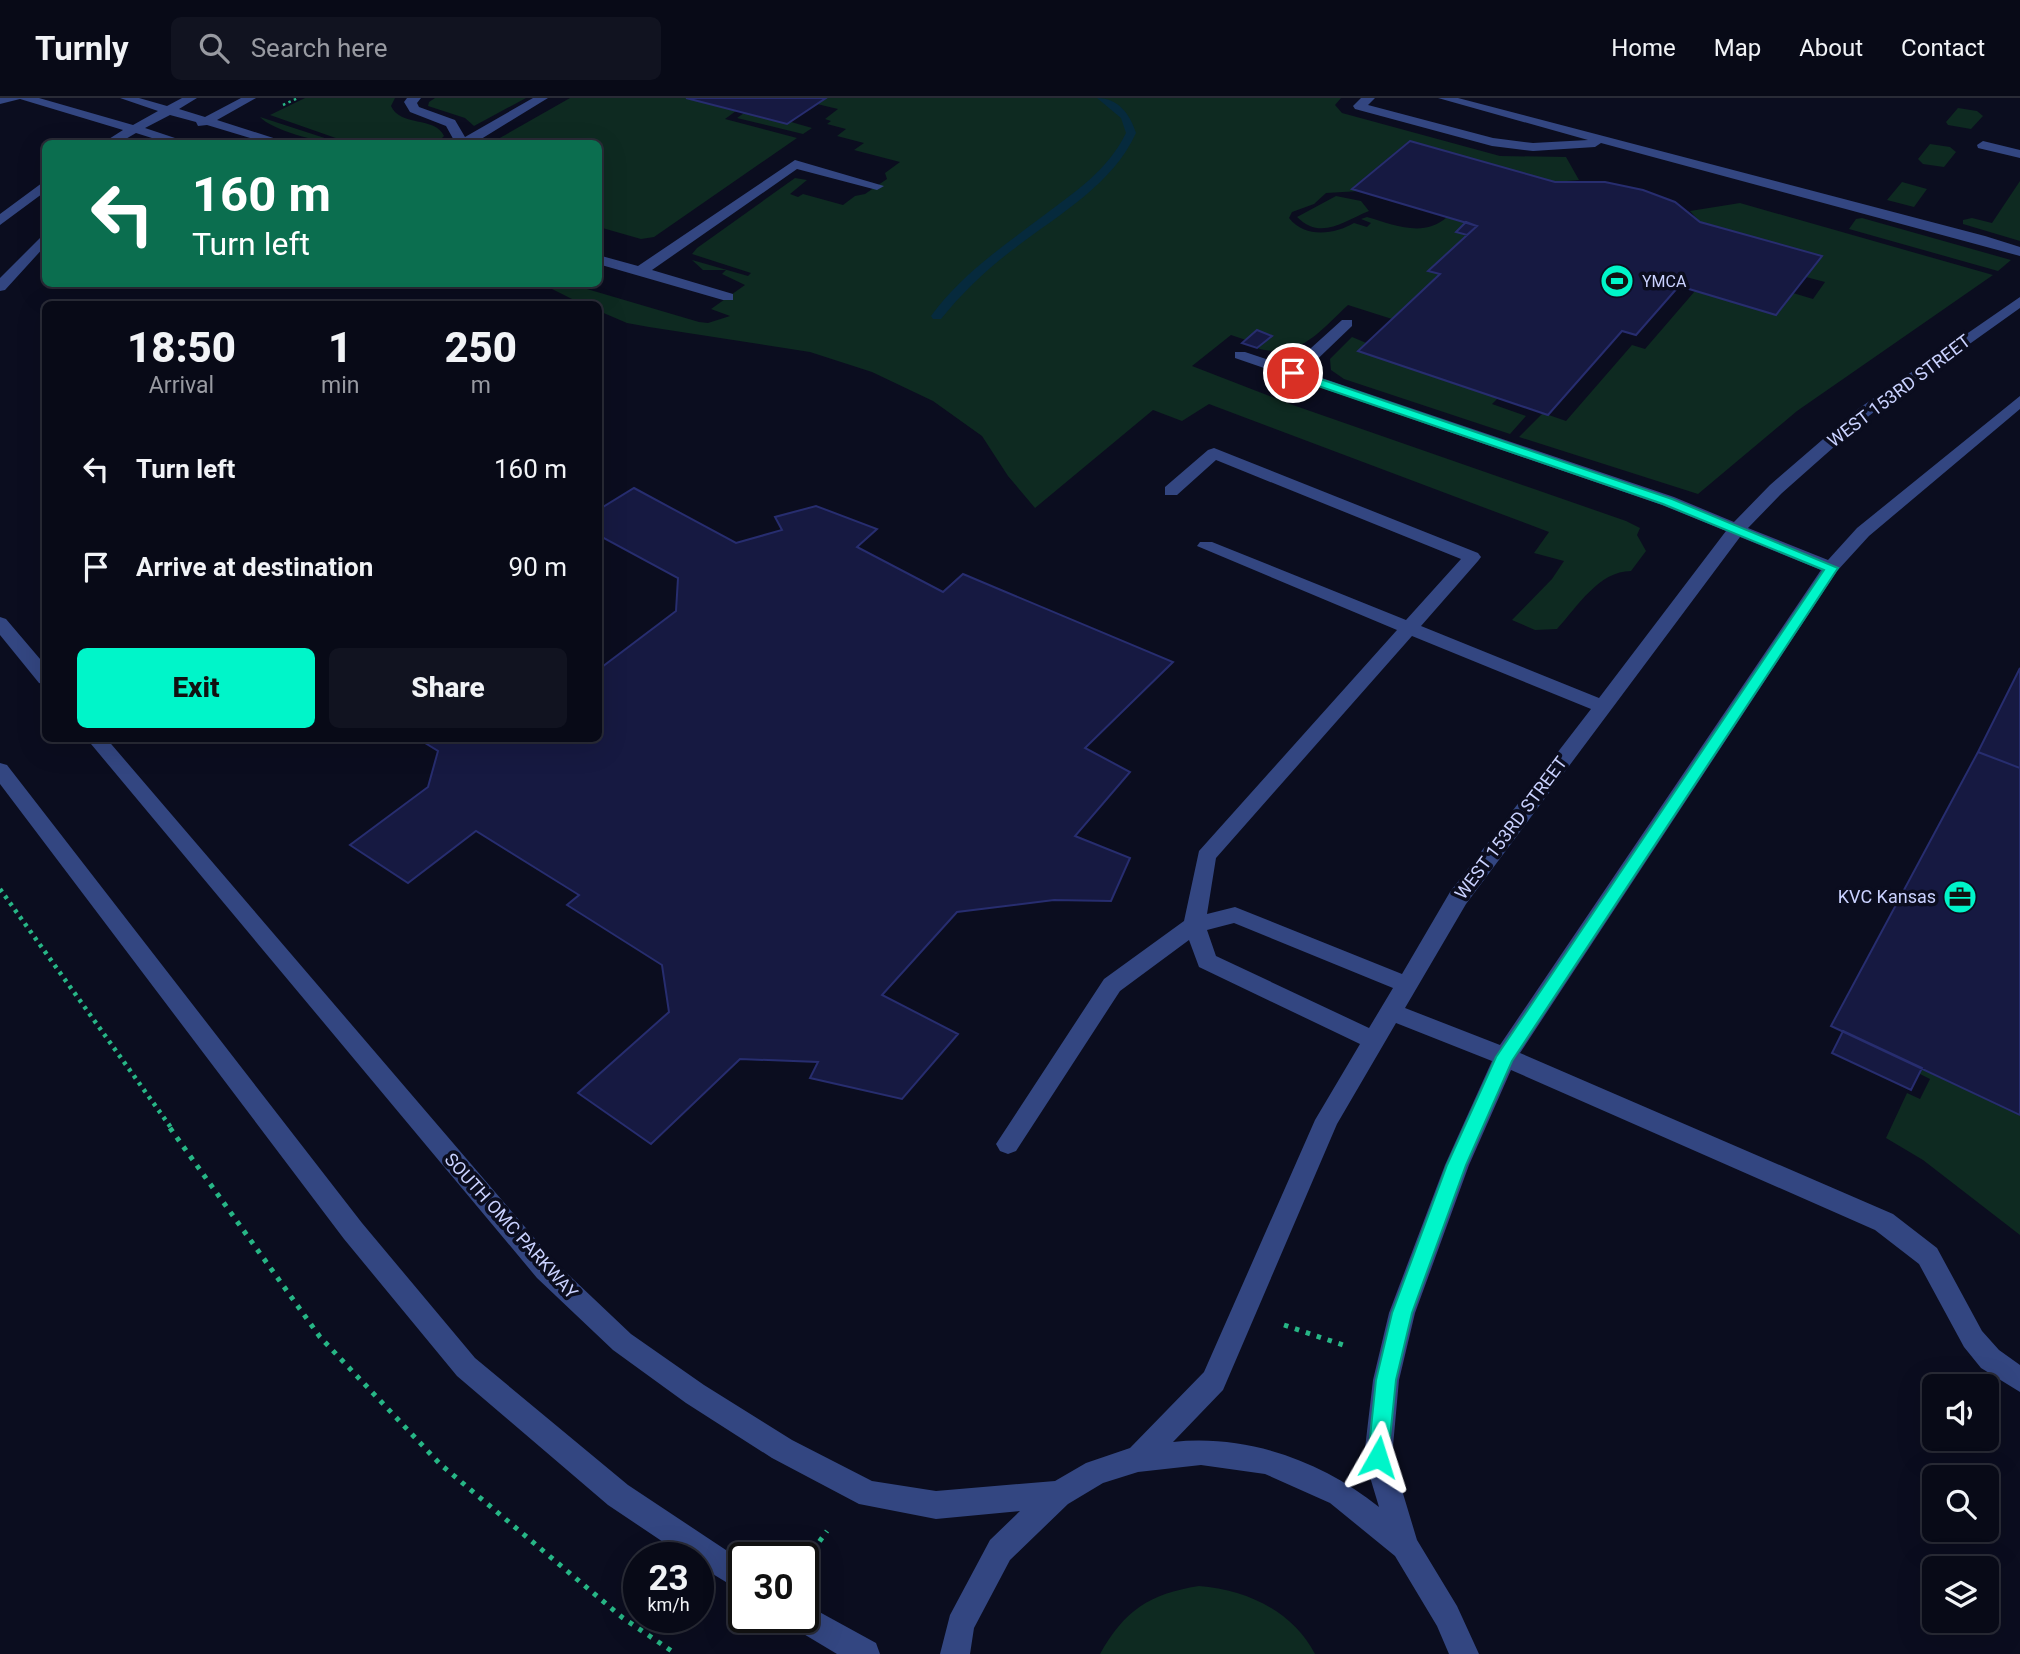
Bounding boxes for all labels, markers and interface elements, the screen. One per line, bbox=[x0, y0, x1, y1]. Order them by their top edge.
search box bbox=[171, 17, 661, 80]
text: Turnly bbox=[35, 29, 129, 68]
icon: search bbox=[195, 29, 233, 67]
text: Search here bbox=[251, 33, 387, 63]
text: Home bbox=[1611, 34, 1676, 62]
text: Map bbox=[1714, 34, 1761, 62]
text: About bbox=[1799, 34, 1863, 62]
text: Contact bbox=[1901, 34, 1985, 62]
text: 160 m bbox=[192, 166, 331, 223]
icon: left bbox=[77, 168, 168, 259]
text: Turn left bbox=[192, 225, 310, 263]
sports icon: YMCA bbox=[1598, 262, 1636, 300]
place label: YMCA bbox=[1642, 272, 1687, 291]
text: 18:50 bbox=[127, 323, 236, 372]
text: 1 bbox=[328, 323, 352, 372]
text: 250 bbox=[444, 323, 517, 372]
street label: WEST 153RD STREET bbox=[1823, 330, 1974, 451]
pin bbox=[1263, 343, 1323, 403]
icon: arrive bbox=[1274, 354, 1312, 392]
text: Arrival bbox=[149, 372, 214, 399]
text: min bbox=[321, 372, 359, 399]
text: m bbox=[471, 372, 491, 399]
icon: left bbox=[77, 450, 115, 488]
text: Turn left bbox=[136, 454, 235, 484]
text: 160 m bbox=[494, 454, 567, 484]
icon: arrive bbox=[77, 548, 115, 586]
text: Arrive at destination bbox=[136, 552, 373, 582]
text: 90 m bbox=[509, 552, 567, 582]
button: Exit bbox=[77, 648, 315, 728]
button: Share bbox=[329, 648, 567, 728]
street label: WEST 153RD STREET bbox=[1450, 752, 1571, 903]
office icon: KVC Kansas bbox=[1941, 878, 1979, 916]
place label: KVC Kansas bbox=[1838, 886, 1936, 907]
street label: SOUTH OMC PARKWAY bbox=[440, 1149, 582, 1303]
map controls bbox=[1922, 1374, 1999, 1633]
button: sound bbox=[1922, 1374, 1999, 1451]
position arrow bbox=[1341, 1420, 1415, 1494]
button: search bbox=[1922, 1465, 1999, 1542]
speed limit sign: 30 bbox=[728, 1542, 819, 1633]
button: layers bbox=[1922, 1556, 1999, 1633]
text: 23 bbox=[648, 1558, 689, 1599]
text: km/h bbox=[647, 1594, 690, 1615]

